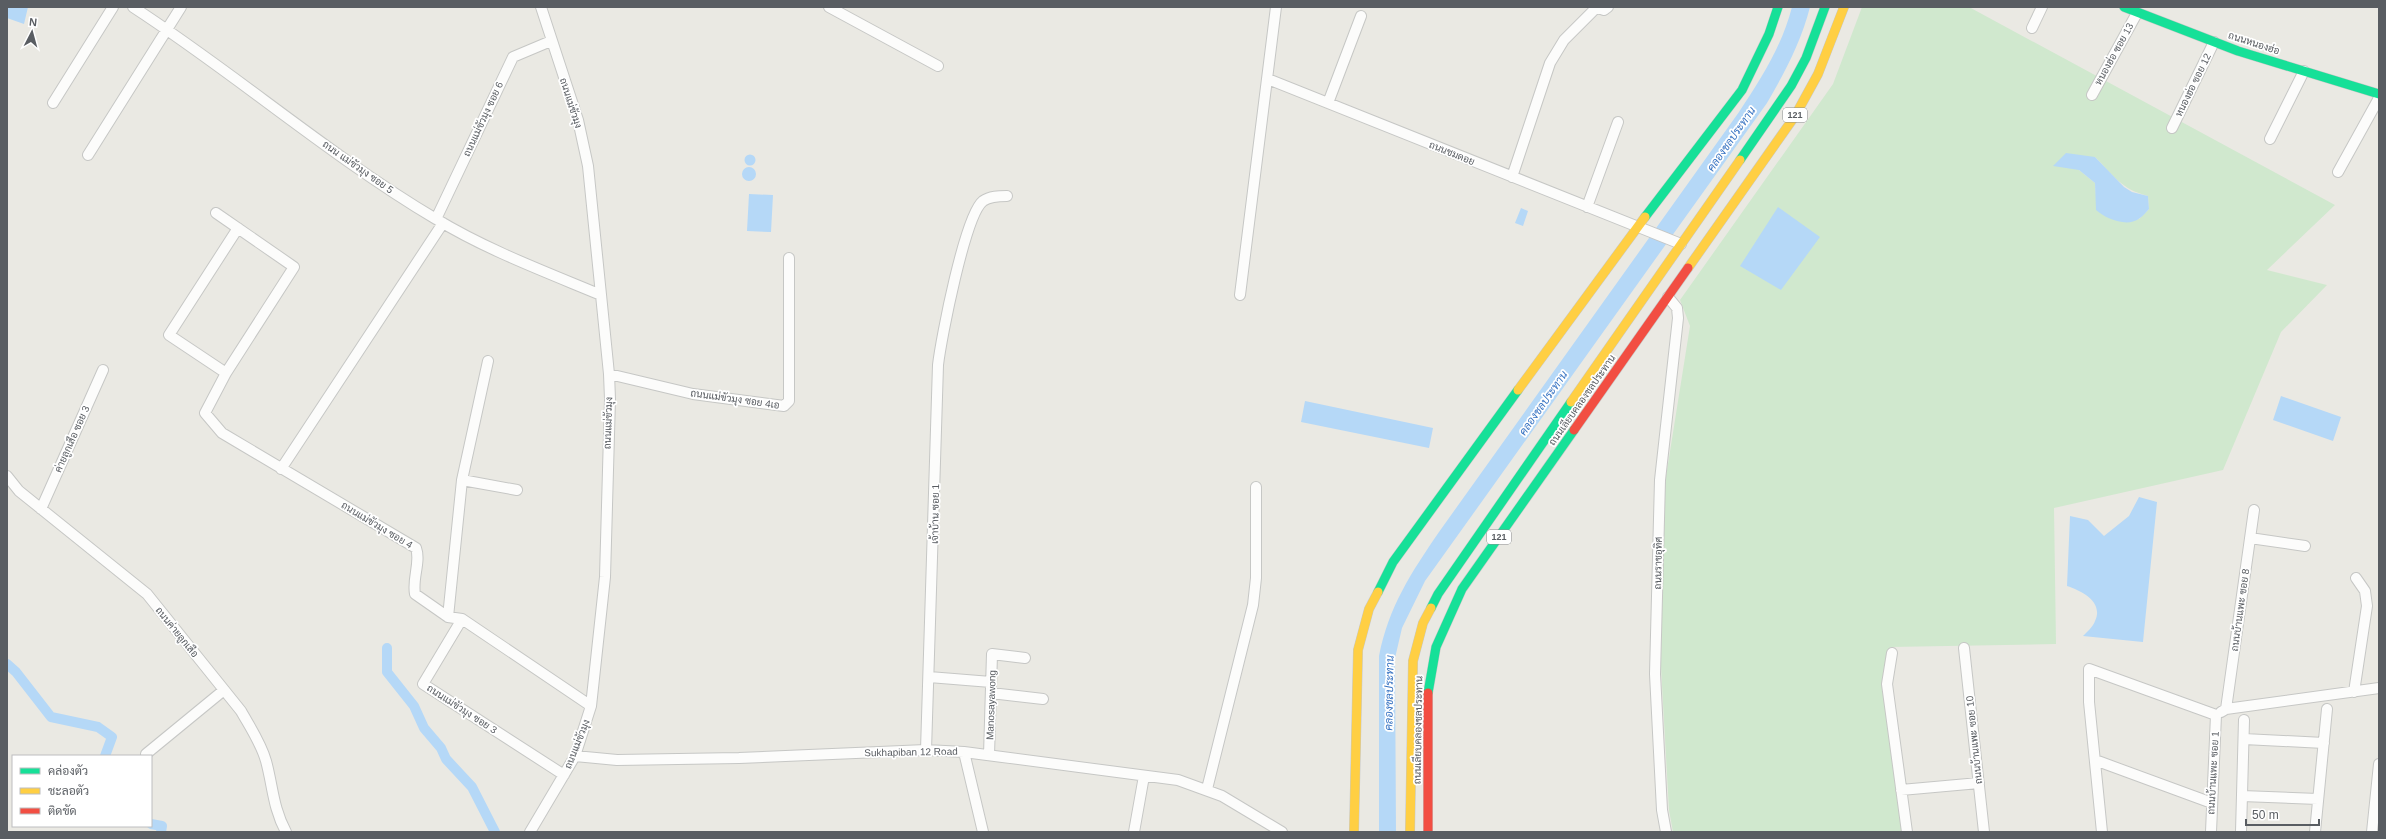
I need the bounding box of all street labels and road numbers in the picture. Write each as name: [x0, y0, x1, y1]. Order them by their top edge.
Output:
street label: หนองฮ่อ ซอย 13: [2092, 20, 2136, 87]
street label: ถนนหนองฮ่อ: [2227, 29, 2281, 56]
street label: หนองฮ่อ ซอย 12: [2172, 51, 2213, 118]
street label: ถนนแม่ขัวมุง: [556, 76, 585, 130]
street label: ถนนแม่ขัวมุง ซอย 6: [460, 79, 507, 159]
road number: 121: [1783, 108, 1807, 122]
street label: ถนน แม่ขัวมุง ซอย 5: [319, 138, 396, 197]
street label: ถนนชมดอย: [1428, 139, 1476, 167]
street label: ถนนเลียบคลองชลประทาน: [1546, 352, 1618, 447]
street label: ถนนแม่ขัวมุง ซอย 4เอ: [689, 386, 781, 413]
street label: ถนนแม่ขัวมุง: [601, 397, 616, 449]
street label: ค่ายลูกเสือ ซอย 3: [51, 403, 94, 475]
street label: เจ้าบ้าน ซอย 1: [928, 483, 941, 544]
street label: ถนนแม่ขัวมุง ซอย 4: [338, 499, 415, 553]
road number: 121: [1487, 530, 1511, 544]
street label: ถนนราชอุทิศ: [1652, 537, 1666, 590]
street label: ถนนบ้านแพะ ซอย 8: [2228, 567, 2251, 652]
street label: ถนนค่ายลูกเสือ: [152, 604, 201, 661]
street label: Manosayawong: [984, 670, 998, 740]
street label: ถนนเลียบคลองชลประทาน: [1411, 676, 1424, 784]
street label: ถนนแม่ขัวมุง ซอย 3: [424, 681, 500, 738]
street label: ถนนบ้านแพะ ซอย 10: [1963, 695, 1984, 785]
street label: ถนนแม่ขัวมุง: [561, 717, 594, 771]
street label: ถนนบ้านแพะ ซอย 1: [2204, 731, 2221, 815]
street label: Sukhapiban 12 Road: [864, 746, 958, 758]

